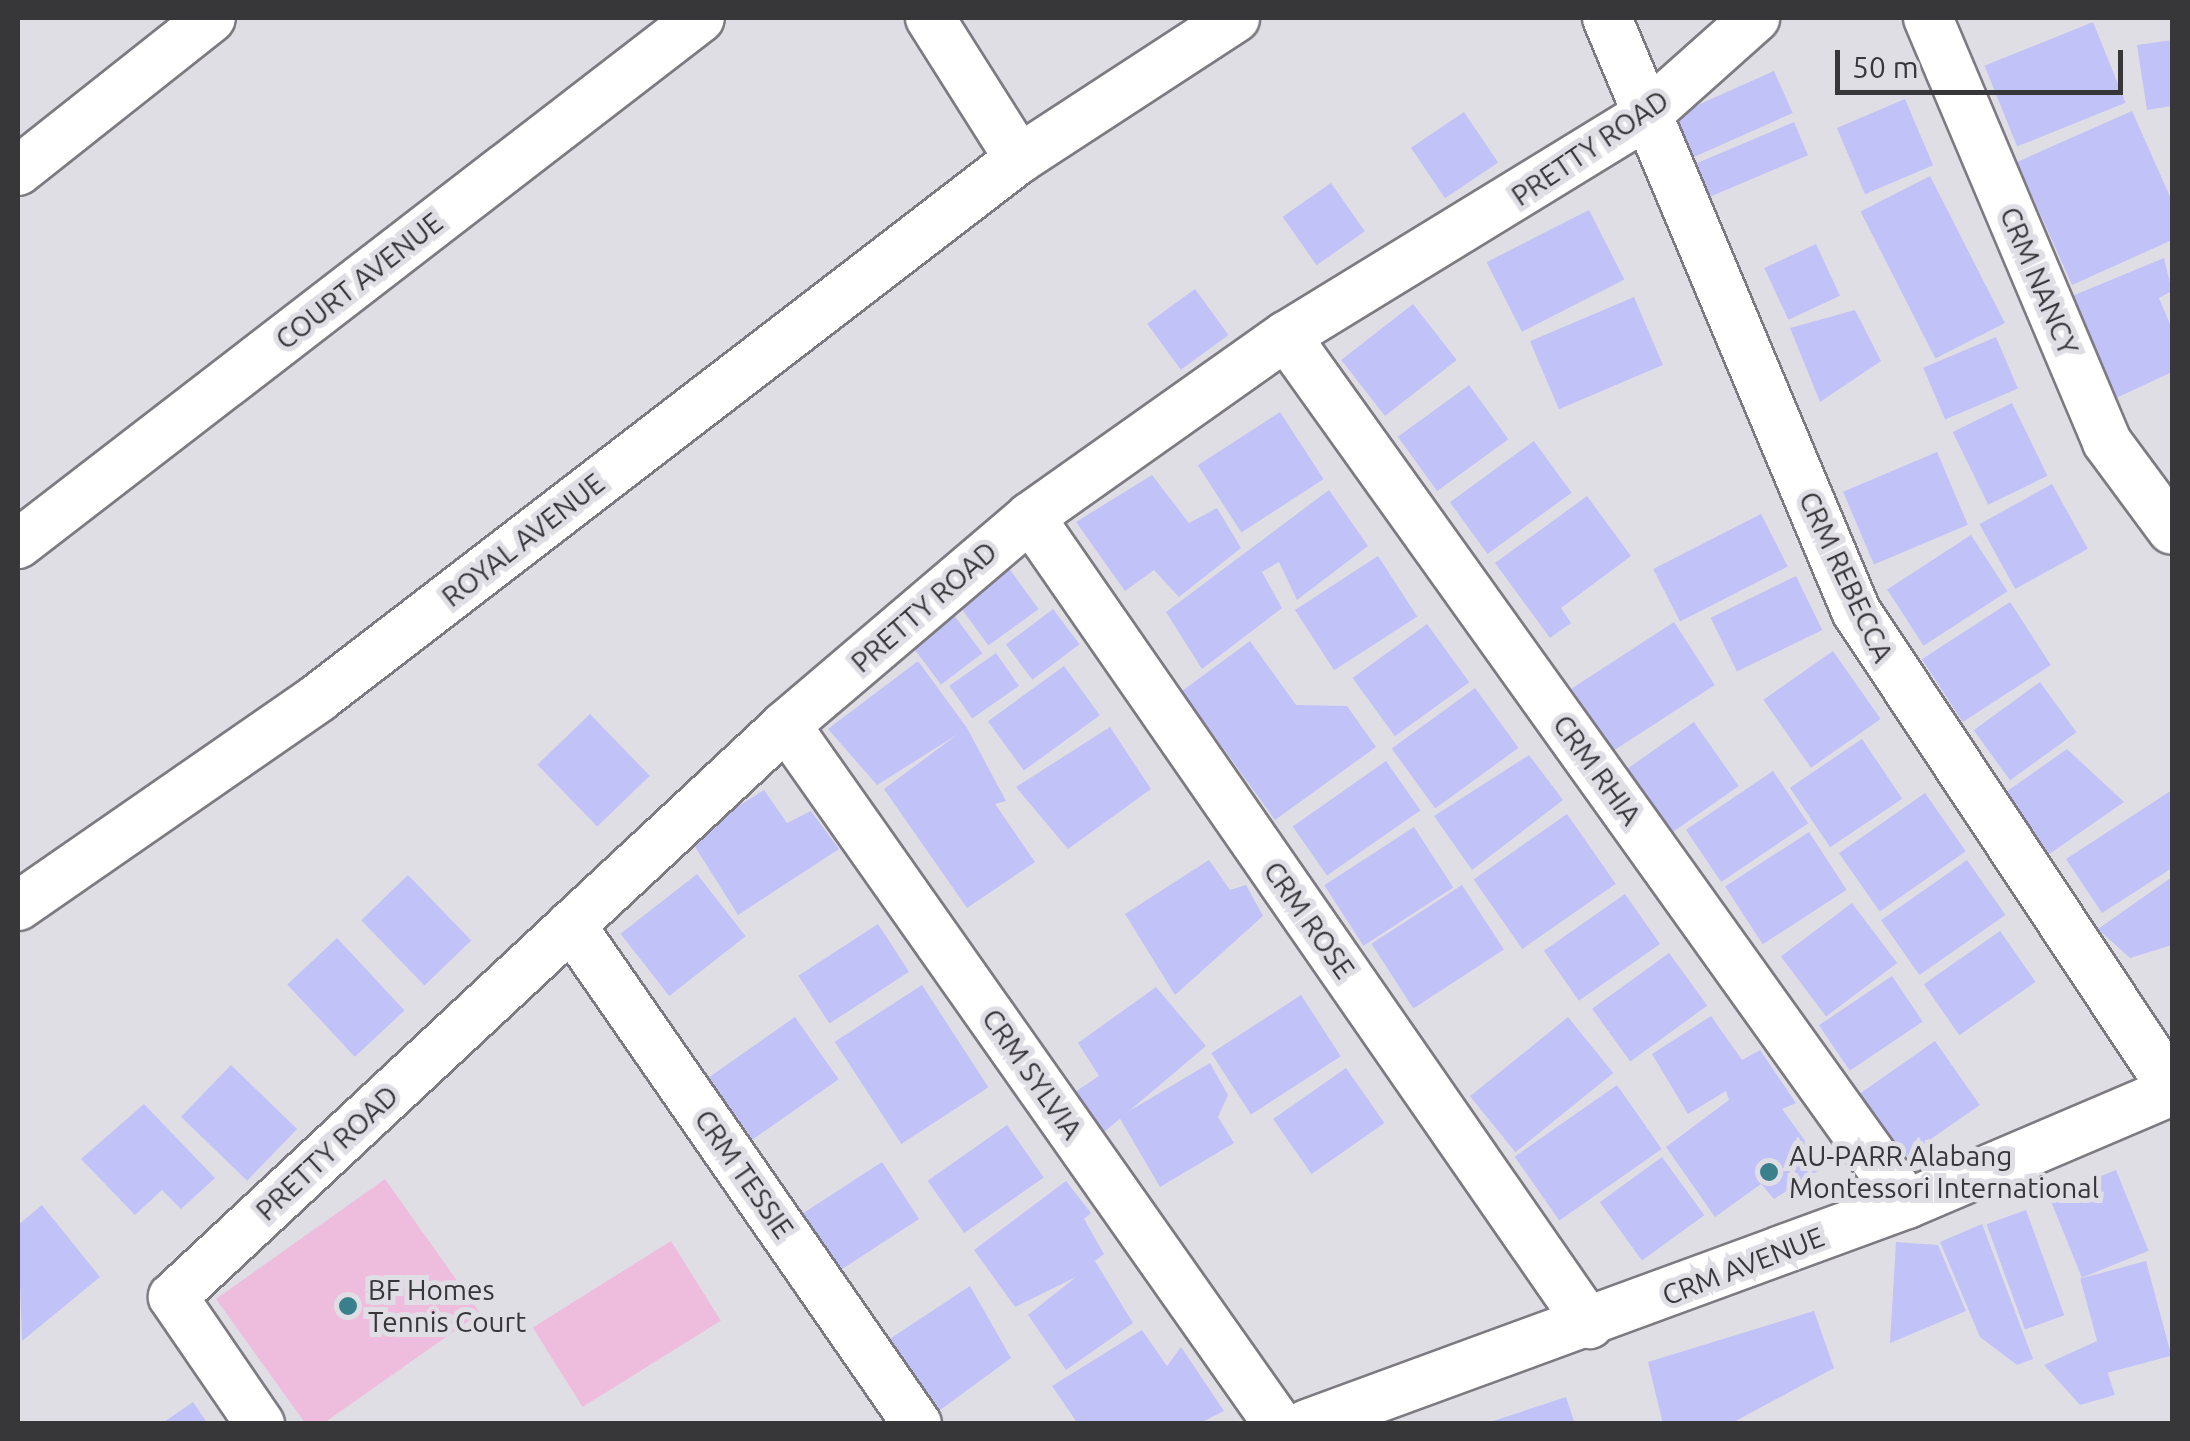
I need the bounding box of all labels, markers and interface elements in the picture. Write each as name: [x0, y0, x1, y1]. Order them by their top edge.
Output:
scale bar: [1840, 30, 2128, 92]
text: 50 m: [1852, 50, 1919, 84]
street label: PRETTY ROAD: [1505, 83, 1675, 213]
street label: CRM NANCY: [1993, 202, 2085, 360]
street label: COURT AVENUE: [269, 206, 449, 356]
street label: ROYAL AVENUE: [435, 466, 611, 614]
street label: CRM REBECCA: [1792, 486, 1900, 668]
street label: PRETTY ROAD: [844, 535, 1004, 679]
street label: CRM RHIA: [1546, 708, 1648, 832]
street label: CRM ROSE: [1257, 855, 1361, 985]
street label: CRM SYLVIA: [975, 1002, 1089, 1146]
street label: PRETTY ROAD: [249, 1079, 405, 1227]
street label: CRM TESSIE: [688, 1103, 800, 1245]
place label: AU-PARR Alabang Montessori International: [1789, 1139, 2099, 1205]
marker: AU-PARR Alabang Montessori International: [1758, 1161, 1780, 1183]
street label: CRM AVENUE: [1657, 1220, 1829, 1312]
place label: BF Homes Tennis Court: [368, 1273, 526, 1339]
marker: BF Homes Tennis Court: [337, 1295, 359, 1317]

